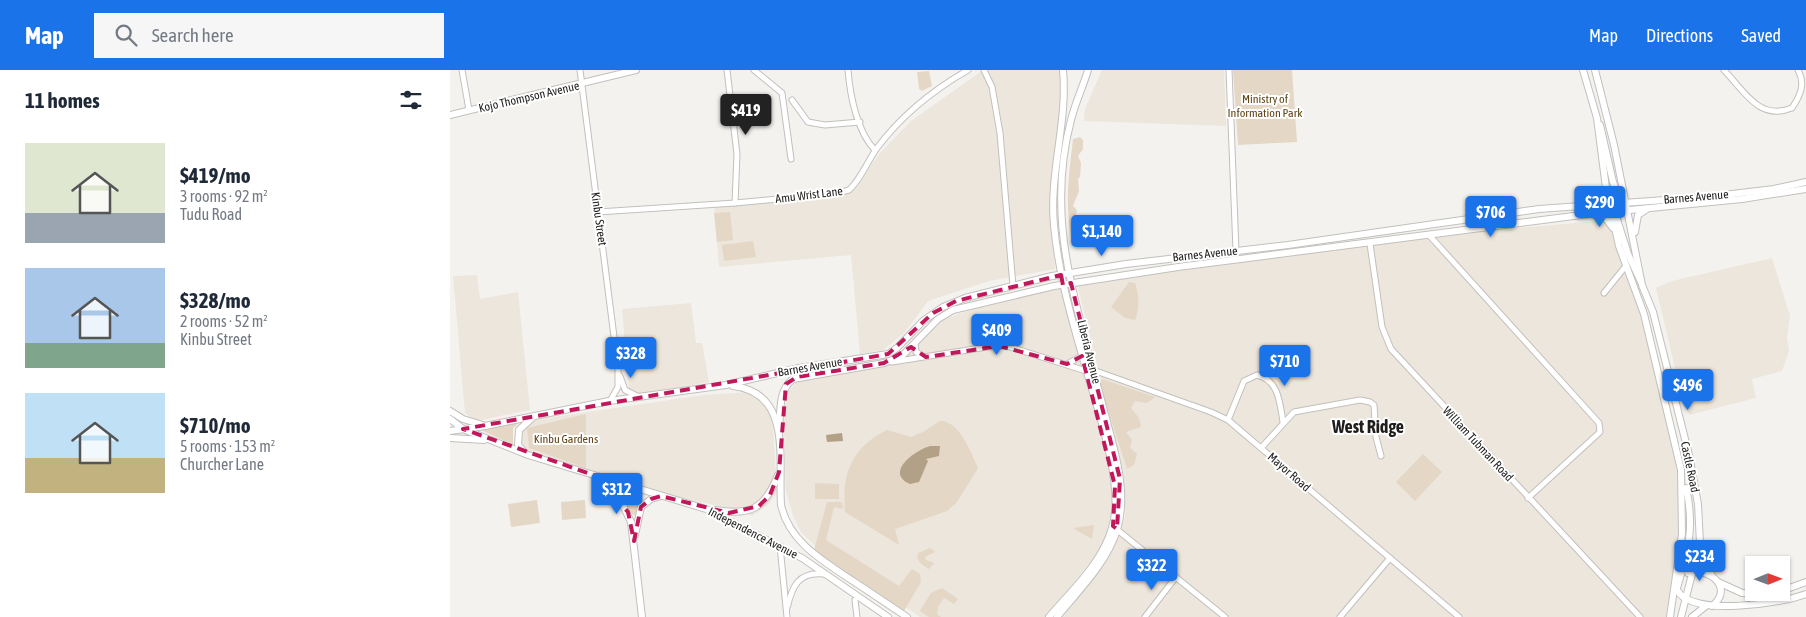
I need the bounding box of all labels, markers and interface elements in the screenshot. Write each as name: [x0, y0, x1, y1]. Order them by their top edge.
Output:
search box: [94, 13, 444, 58]
icon: search: [112, 21, 140, 49]
text: Map: [25, 22, 64, 49]
text: Search here: [152, 24, 234, 46]
text: Map: [1589, 25, 1618, 46]
text: Directions: [1646, 25, 1713, 46]
text: Saved: [1741, 25, 1781, 46]
street label: Kojo Thompson Avenue: [477, 79, 581, 115]
icon: filters: [397, 86, 425, 114]
text: 11 homes: [25, 88, 100, 112]
park label: Ministry of Information Park: [1228, 92, 1303, 120]
pin: $419: [716, 93, 776, 136]
text: $419: [731, 101, 761, 119]
icon: home: [65, 163, 125, 223]
text: $419/mo: [180, 163, 251, 187]
street label: Amu Wrist Lane: [775, 184, 843, 206]
pin: $290: [1570, 186, 1630, 228]
text: 3 rooms · 92 m²: [180, 187, 268, 205]
street label: Barnes Avenue: [1663, 187, 1729, 207]
street label: Kinbu Street: [588, 191, 610, 247]
text: $290: [1585, 193, 1615, 211]
pin: $706: [1461, 196, 1521, 238]
text: $706: [1476, 203, 1506, 221]
text: Tudu Road: [180, 205, 242, 223]
pin: $1,140: [1061, 214, 1143, 257]
text: $1,140: [1082, 222, 1122, 240]
street label: Barnes Avenue: [1172, 244, 1238, 264]
icon: home: [65, 288, 125, 348]
text: $328/mo: [180, 288, 251, 312]
text: 2 rooms · 52 m²: [180, 312, 268, 330]
pin: $409: [967, 314, 1027, 356]
street label: Liberia Avenue: [1074, 319, 1104, 385]
text: $409: [982, 321, 1012, 339]
text: Kinbu Street: [180, 330, 252, 348]
pin: $328: [601, 336, 661, 379]
text: $328: [616, 344, 646, 362]
pin: $710: [1255, 344, 1315, 387]
text: $710: [1270, 352, 1300, 370]
street label: Barnes Avenue: [777, 354, 843, 380]
pin: $496: [1658, 368, 1718, 411]
text: $496: [1673, 376, 1703, 394]
street label: William Tubman Road: [1440, 404, 1516, 484]
icon: home: [65, 413, 125, 473]
text: $710/mo: [180, 413, 251, 437]
district label: West Ridge: [1331, 416, 1404, 437]
park label: Kinbu Gardens: [534, 432, 598, 446]
text: 5 rooms · 153 m²: [180, 437, 275, 455]
street label: Castle Road: [1678, 440, 1702, 494]
street label: Mayor Road: [1265, 450, 1313, 494]
text: Churcher Lane: [180, 455, 264, 473]
pin: $312: [587, 472, 647, 515]
text: $312: [602, 480, 632, 498]
street label: Independence Avenue: [706, 504, 800, 562]
pin: $234: [1670, 540, 1730, 582]
text: $234: [1685, 547, 1715, 565]
pin: $322: [1122, 548, 1182, 591]
text: $322: [1137, 556, 1167, 574]
north arrow: [1745, 556, 1790, 601]
map controls: [1745, 556, 1790, 601]

